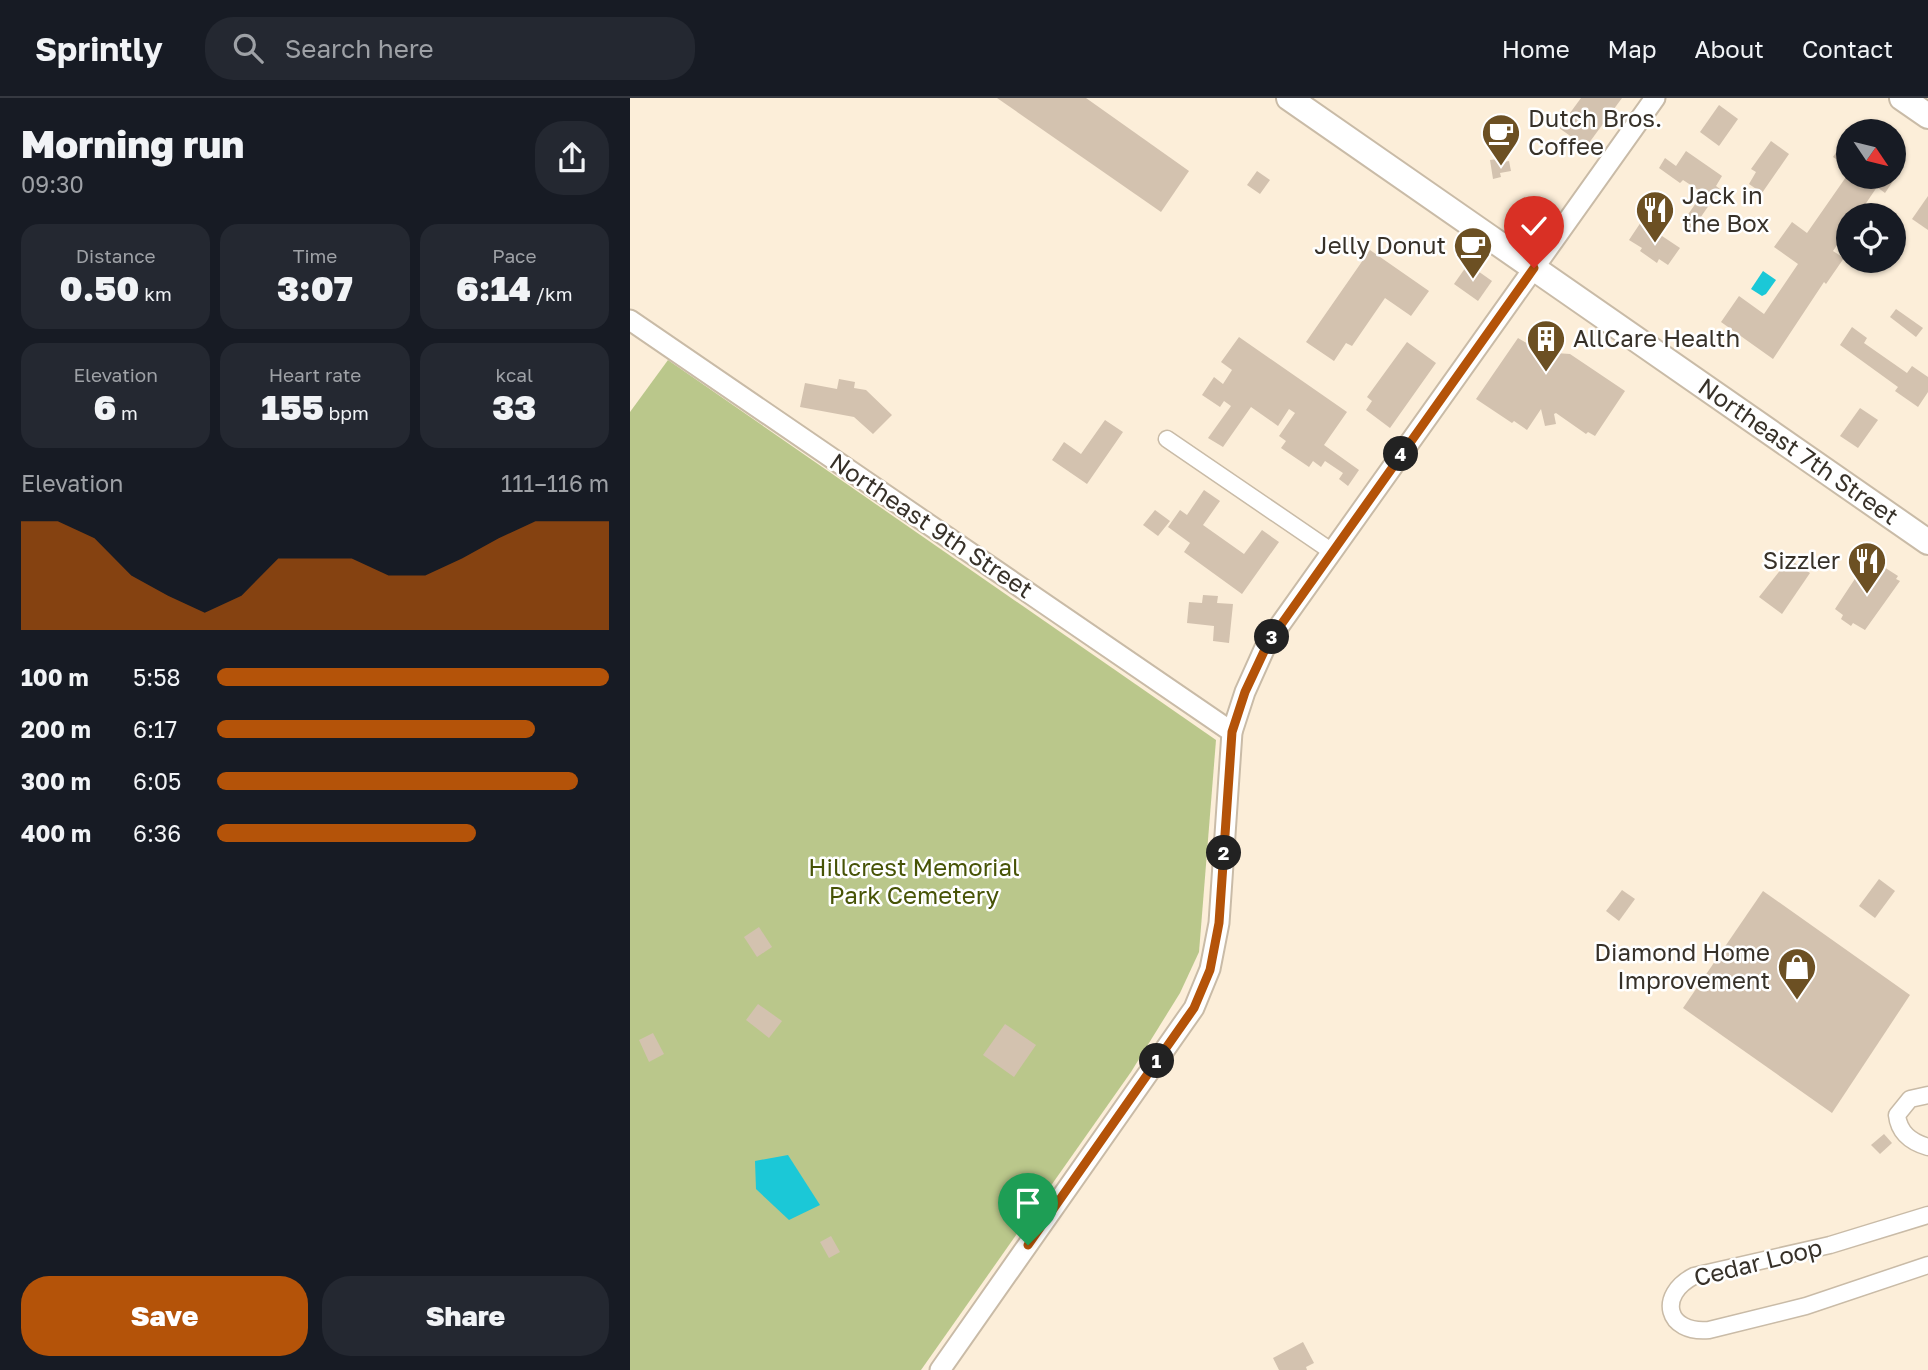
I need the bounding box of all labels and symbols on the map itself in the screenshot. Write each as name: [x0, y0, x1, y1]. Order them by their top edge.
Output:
place label: Dutch Bros. Coffee: [1528, 103, 1662, 160]
cafe icon: Dutch Bros. Coffee: [1480, 112, 1522, 167]
north arrow: [1836, 119, 1906, 189]
place label: Jack in the Box: [1682, 180, 1769, 237]
restaurant icon: Jack in the Box: [1634, 189, 1676, 244]
pin: [1504, 196, 1564, 268]
cafe icon: Jelly Donut: [1452, 225, 1494, 280]
place label: Jelly Donut: [1314, 230, 1446, 259]
building icon: AllCare Health: [1525, 318, 1567, 373]
place label: AllCare Health: [1573, 323, 1740, 352]
street label: Northeast 7th Street: [1693, 371, 1905, 530]
pin: 4: [1384, 436, 1418, 472]
street label: Northeast 9th Street: [825, 446, 1039, 603]
restaurant icon: Sizzler: [1846, 540, 1888, 595]
place label: Sizzler: [1763, 545, 1840, 574]
pin: 3: [1254, 620, 1290, 654]
pin: 2: [1206, 836, 1242, 870]
park label: Hillcrest Memorial Park Cemetery: [808, 852, 1020, 909]
place label: Diamond Home Improvement: [1594, 937, 1770, 994]
shop icon: Diamond Home Improvement: [1776, 946, 1818, 1001]
pin: 1: [1140, 1044, 1174, 1079]
pin: [998, 1173, 1058, 1245]
street label: Cedar Loop: [1691, 1232, 1825, 1291]

